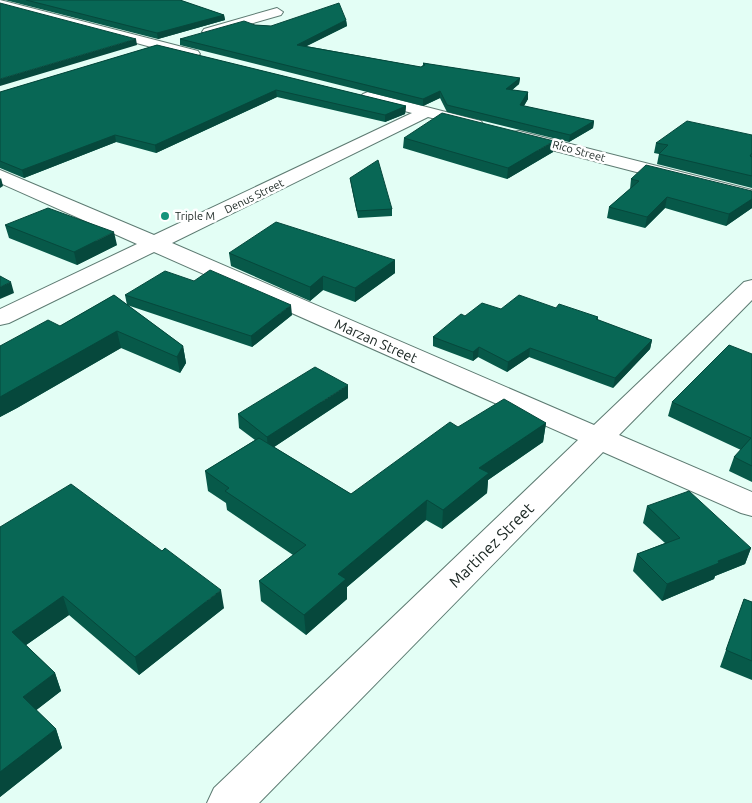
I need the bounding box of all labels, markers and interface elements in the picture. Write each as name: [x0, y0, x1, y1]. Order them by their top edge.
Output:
street label: Rico Street: [551, 138, 607, 164]
street label: Denus Street: [222, 176, 286, 216]
marker: Triple M: [159, 210, 171, 222]
place label: Triple M: [175, 210, 215, 222]
street label: Marzan Street: [332, 316, 420, 367]
street label: Martinez Street: [445, 499, 537, 591]

